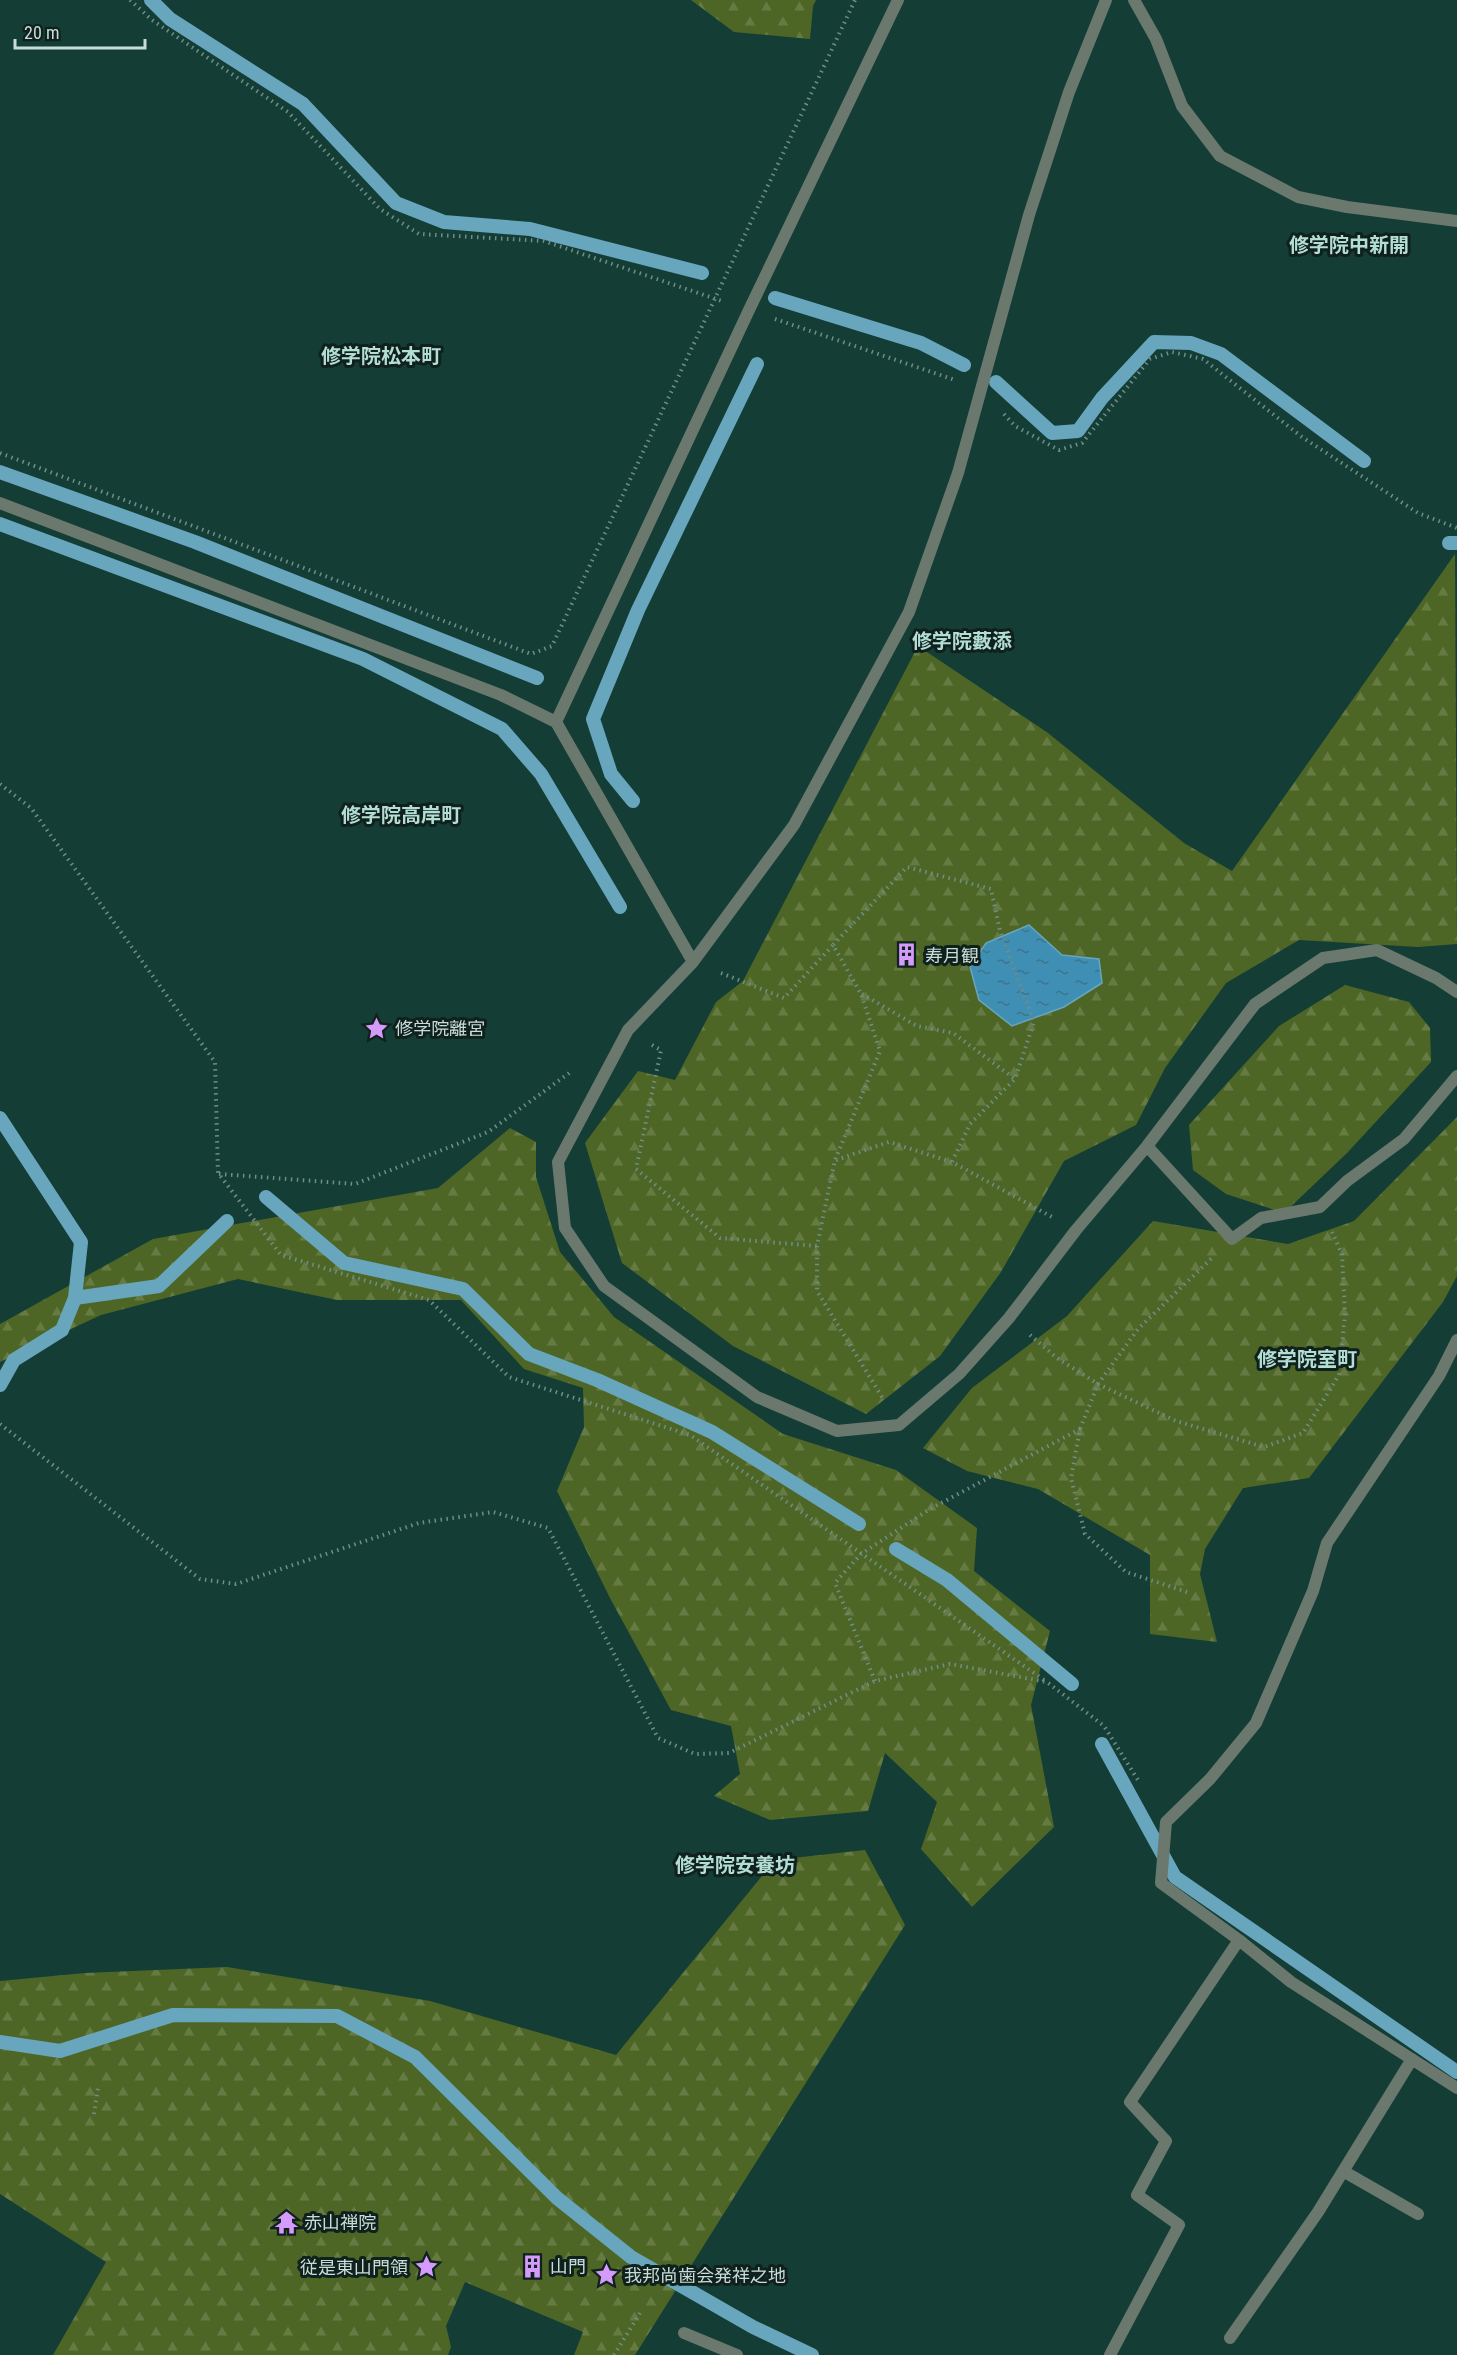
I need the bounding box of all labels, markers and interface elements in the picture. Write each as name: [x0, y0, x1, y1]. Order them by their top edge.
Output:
scale bar: [15, 12, 146, 50]
text: 20 m: [24, 22, 59, 43]
district label: 修学院中新開: [1289, 233, 1409, 257]
district label: 修学院松本町: [321, 344, 441, 368]
district label: 修学院藪添: [912, 629, 1012, 653]
district label: 修学院高岸町: [341, 803, 461, 827]
building icon: 寿月観: [894, 942, 920, 968]
place label: 寿月観: [925, 945, 979, 966]
place icon: 修学院離宮: [364, 1015, 390, 1041]
place label: 修学院離宮: [395, 1018, 485, 1039]
district label: 修学院室町: [1257, 1347, 1357, 1371]
district label: 修学院安養坊: [675, 1853, 795, 1877]
temple icon: 赤山禅院: [273, 2209, 299, 2235]
place label: 赤山禅院: [304, 2212, 376, 2233]
building icon: 山門: [519, 2253, 545, 2279]
place icon: 従是東山門領: [413, 2254, 439, 2280]
place label: 山門: [550, 2256, 586, 2277]
place label: 従是東山門領: [300, 2257, 408, 2278]
place icon: 我邦尚歯会発祥之地: [593, 2262, 619, 2288]
place label: 我邦尚歯会発祥之地: [624, 2265, 786, 2286]

